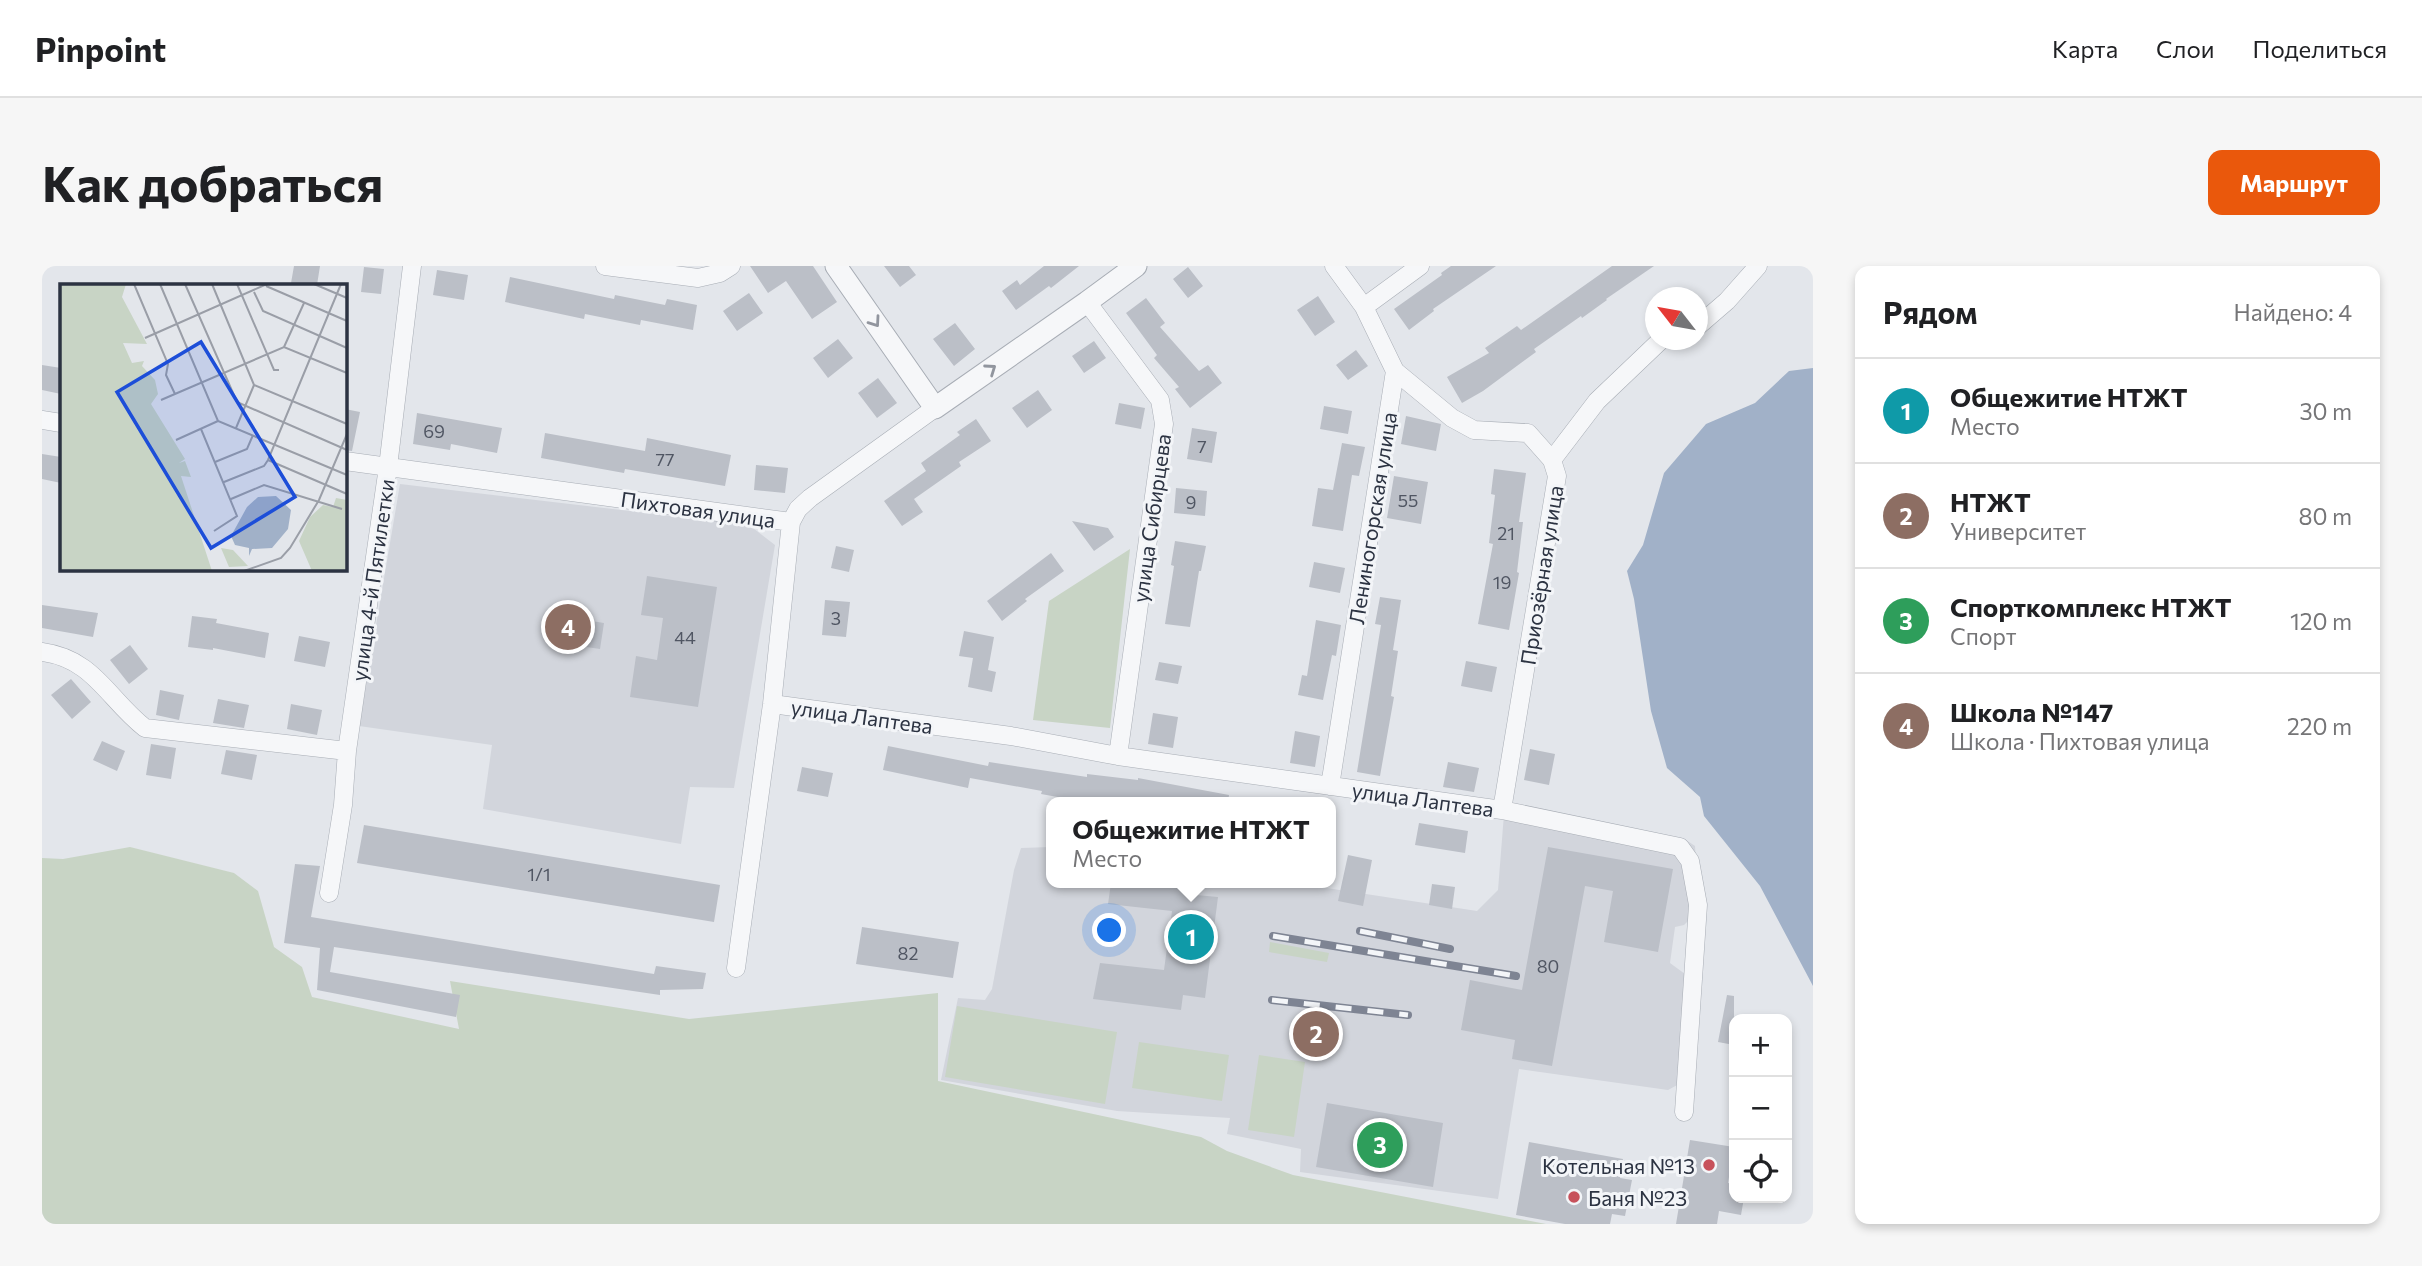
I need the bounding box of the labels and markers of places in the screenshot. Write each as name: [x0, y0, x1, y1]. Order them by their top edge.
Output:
pin: 4: [545, 601, 591, 653]
pin: 1: [1168, 911, 1214, 963]
pin: 2: [1293, 1008, 1339, 1060]
pin: 3: [1357, 1119, 1403, 1171]
place label: Котельная №13: [1542, 1153, 1695, 1178]
marker: Котельная №13: [1701, 1157, 1717, 1173]
place label: Баня №23: [1588, 1185, 1687, 1210]
marker: Баня №23: [1566, 1189, 1582, 1205]

